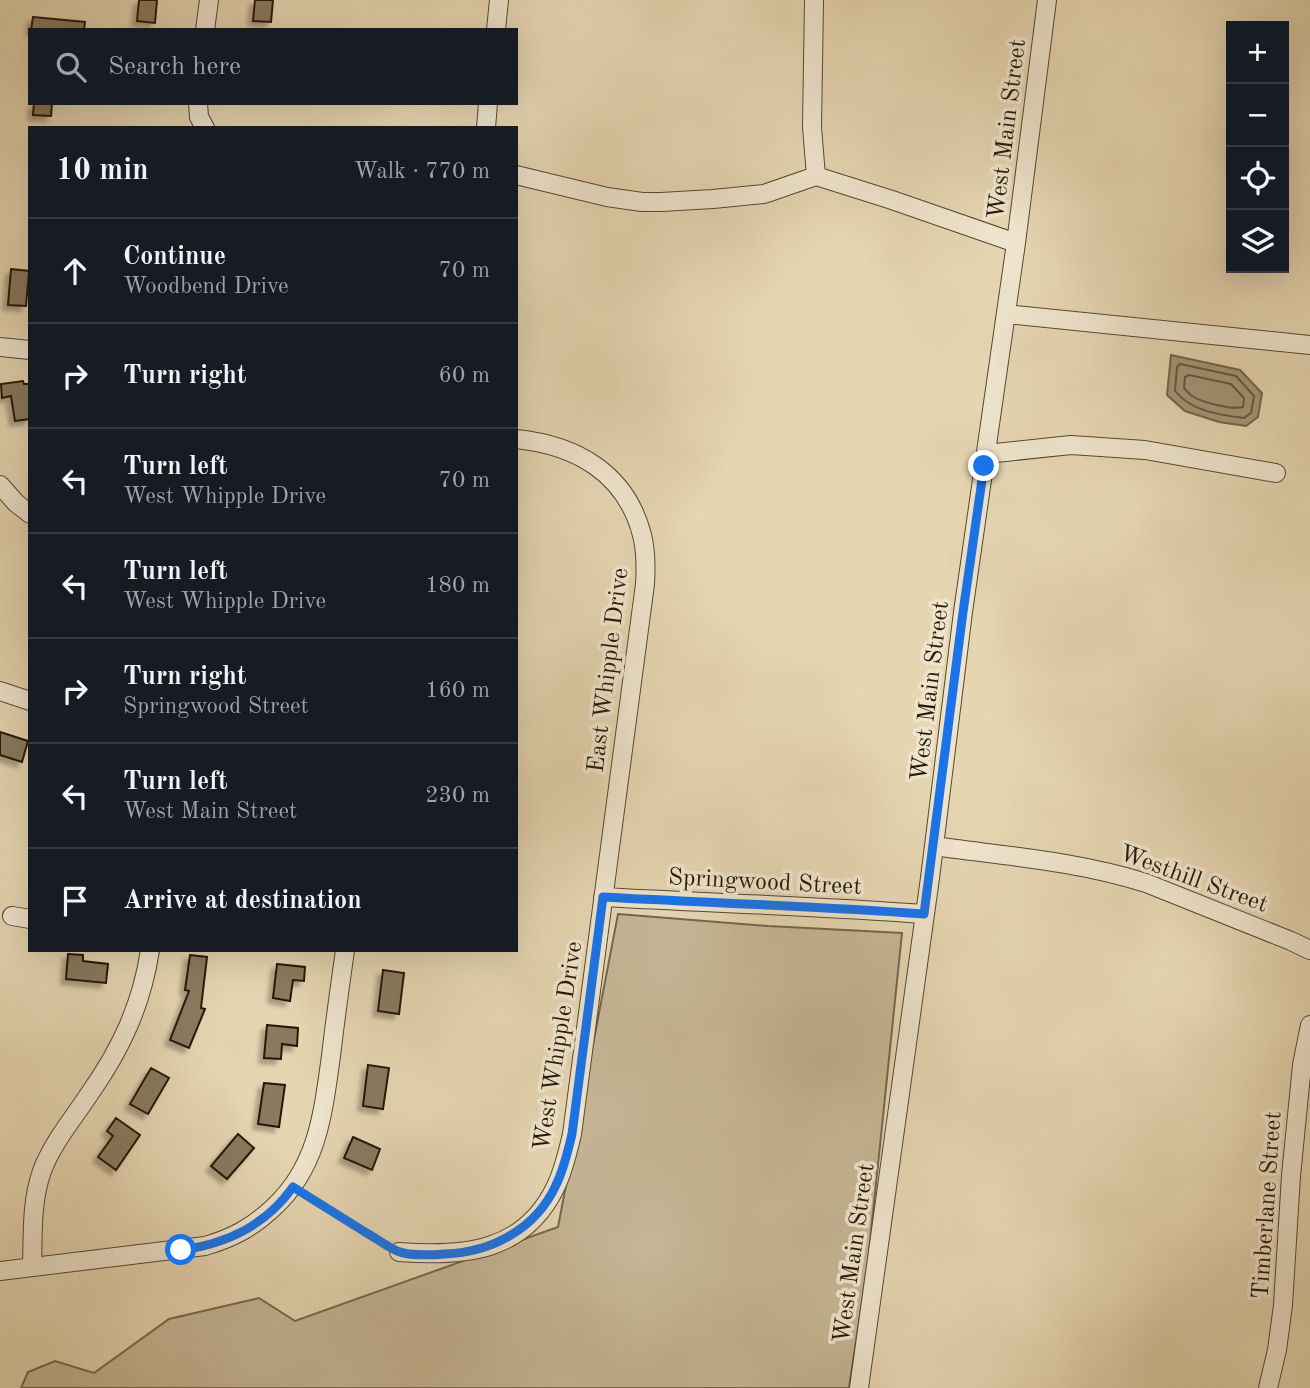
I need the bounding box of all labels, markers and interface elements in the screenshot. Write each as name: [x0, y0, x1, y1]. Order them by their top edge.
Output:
map controls: [1226, 21, 1289, 273]
button: +: [1226, 21, 1289, 84]
search box: [28, 28, 518, 105]
street label: West Main Street: [985, 38, 1031, 221]
icon: search: [52, 48, 90, 86]
text: Search here: [108, 54, 241, 80]
button: −: [1226, 84, 1289, 147]
button: locate: [1226, 147, 1289, 210]
text: 10 min: [56, 156, 149, 186]
text: Walk · 770 m: [354, 160, 490, 183]
button: layers: [1226, 210, 1289, 273]
text: Continue: [123, 244, 226, 270]
icon: ahead: [56, 252, 94, 290]
text: 70 m: [439, 259, 490, 282]
text: Woodbend Drive: [123, 275, 289, 298]
icon: right: [56, 357, 94, 395]
text: Turn right: [123, 363, 246, 389]
text: 60 m: [439, 364, 490, 387]
route end: [968, 450, 999, 481]
text: Turn left: [123, 454, 228, 480]
icon: left: [56, 462, 94, 500]
text: 70 m: [439, 469, 490, 492]
text: West Whipple Drive: [123, 485, 326, 508]
text: Turn left: [123, 559, 228, 585]
icon: left: [56, 567, 94, 605]
street label: East Whipple Drive: [585, 567, 633, 774]
text: 180 m: [425, 574, 490, 597]
text: West Whipple Drive: [123, 590, 326, 613]
street label: West Main Street: [908, 600, 954, 783]
text: Turn right: [123, 664, 246, 690]
icon: right: [56, 672, 94, 710]
text: 160 m: [425, 679, 490, 702]
text: Springwood Street: [123, 695, 309, 718]
text: Turn left: [123, 769, 228, 795]
icon: left: [56, 777, 94, 815]
text: 230 m: [425, 784, 490, 807]
text: West Main Street: [123, 800, 297, 823]
street label: Westhill Street: [1116, 842, 1271, 918]
street label: Springwood Street: [668, 866, 862, 900]
icon: arrive: [56, 882, 94, 920]
text: Arrive at destination: [123, 888, 362, 914]
street label: West Whipple Drive: [531, 940, 587, 1153]
street label: Timberlane Street: [1249, 1110, 1287, 1300]
street label: West Main Street: [830, 1162, 880, 1345]
route start: [165, 1234, 196, 1265]

